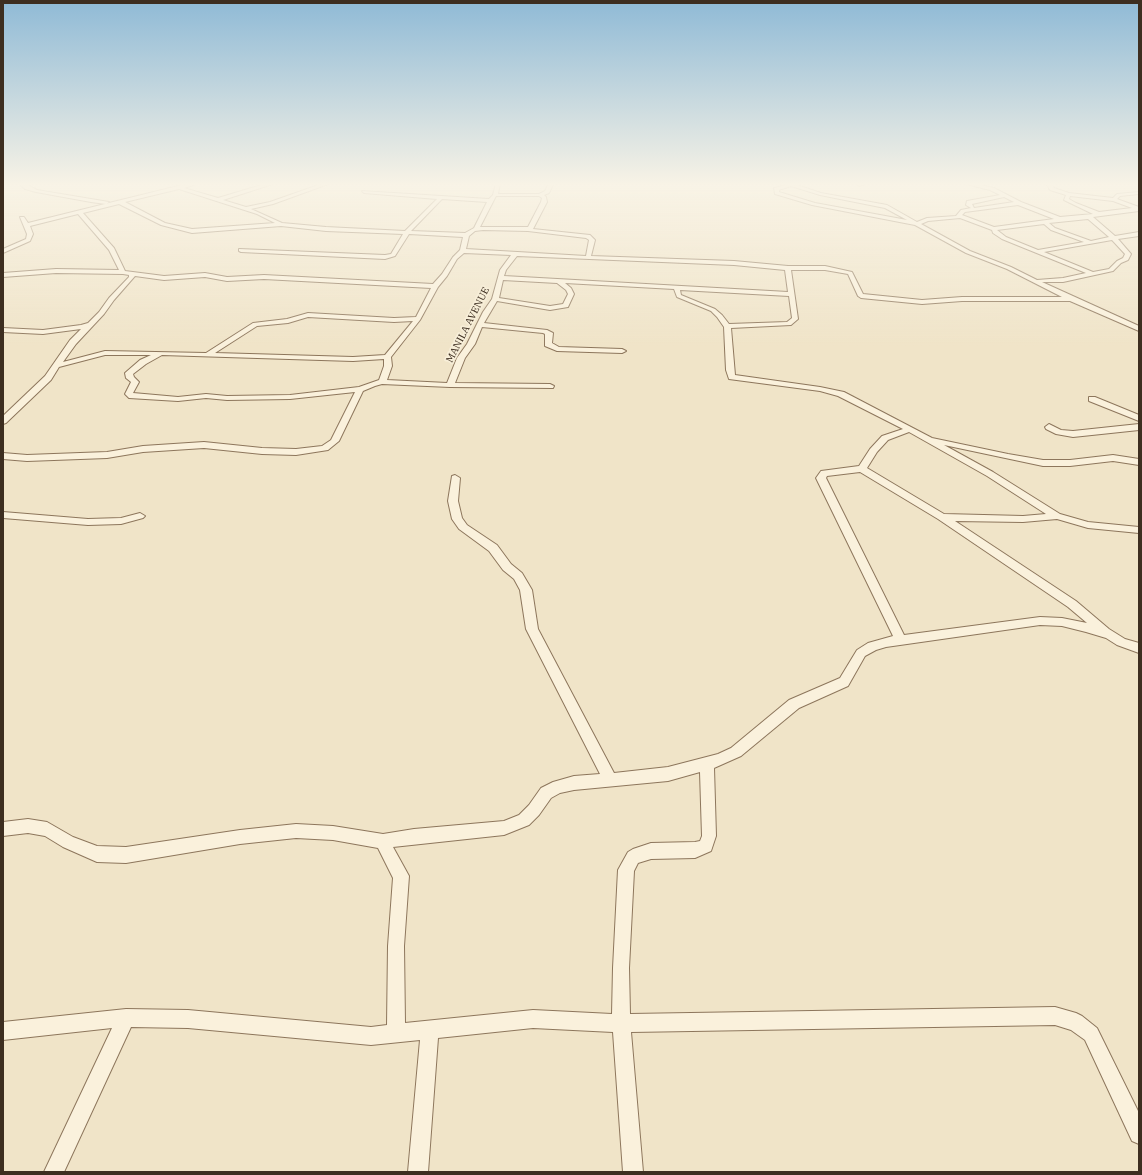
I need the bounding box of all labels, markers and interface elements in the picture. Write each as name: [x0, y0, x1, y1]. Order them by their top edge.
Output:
street label: MANILA AVENUE: [444, 285, 492, 365]

